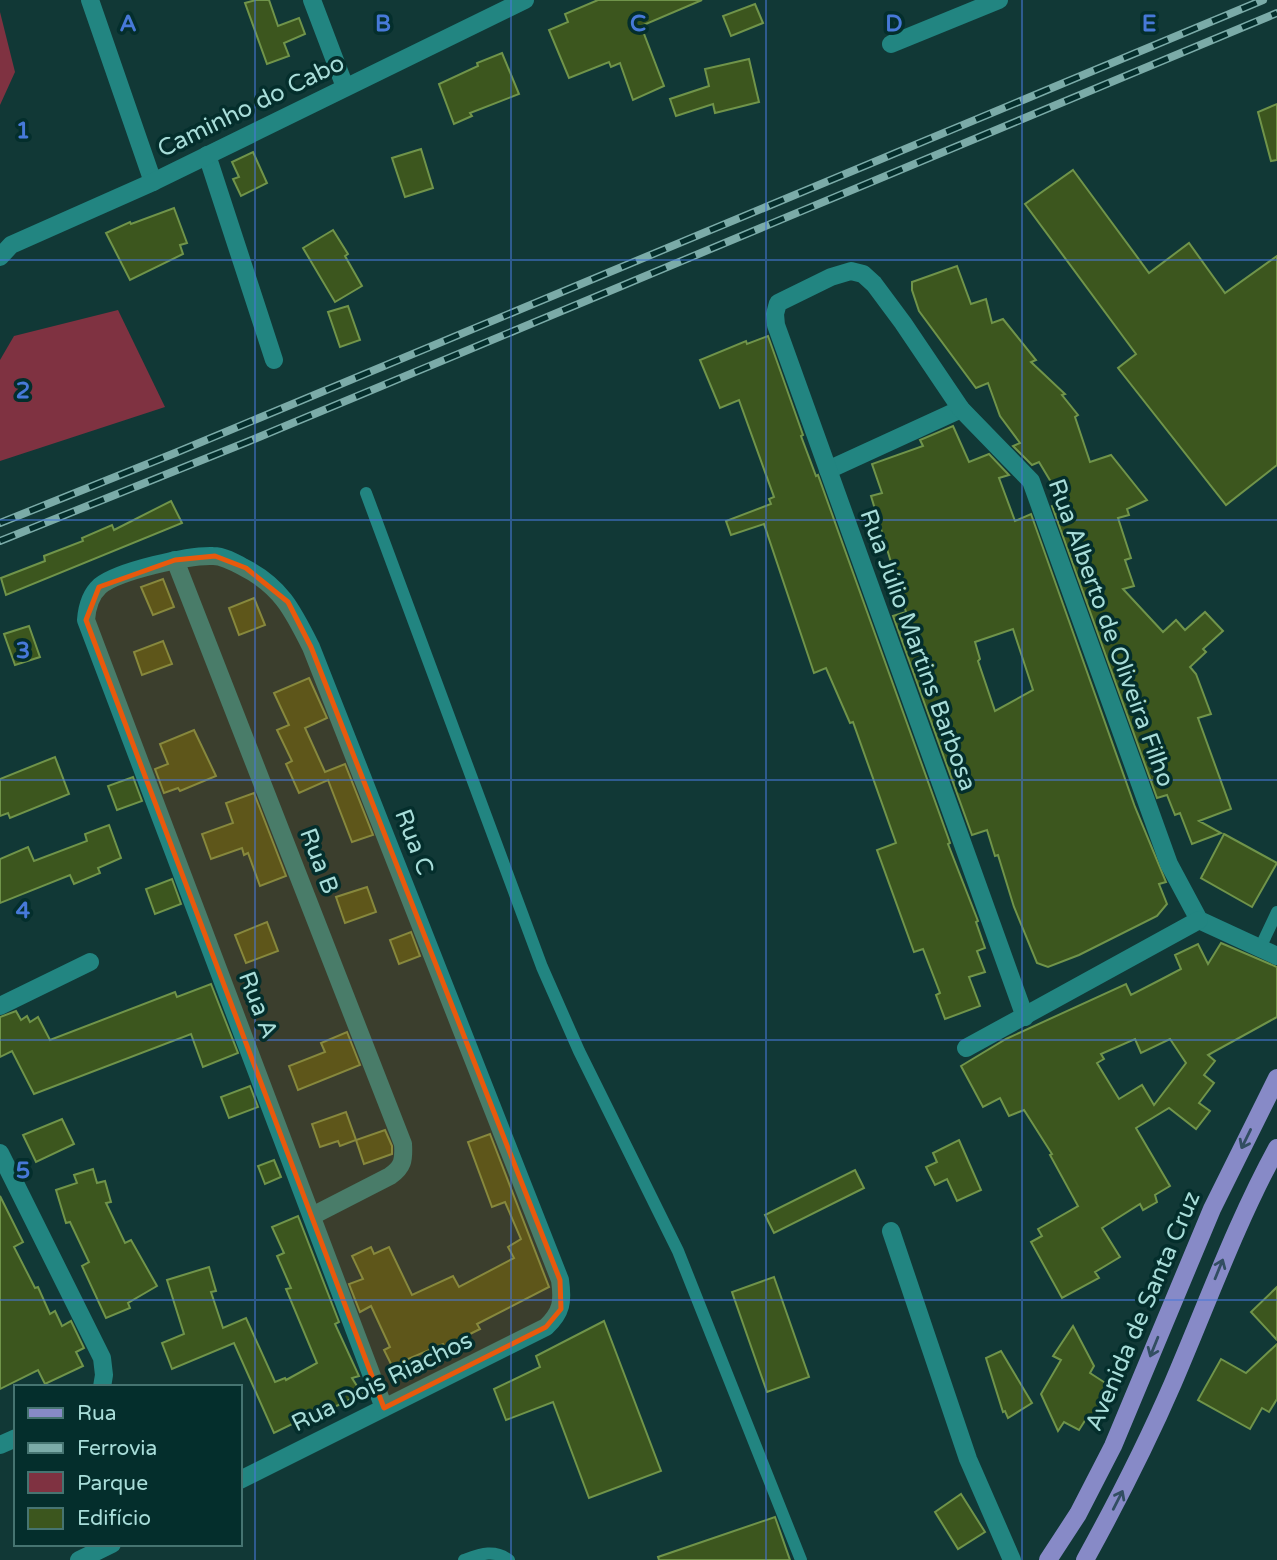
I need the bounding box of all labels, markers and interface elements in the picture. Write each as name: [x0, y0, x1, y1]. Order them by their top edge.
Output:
text: A: [119, 10, 137, 38]
text: B: [375, 10, 391, 38]
text: C: [630, 10, 646, 38]
text: D: [885, 10, 903, 38]
text: E: [1142, 10, 1156, 38]
street label: Caminho do Cabo: [153, 48, 349, 164]
text: 1: [16, 117, 30, 145]
text: 2: [16, 377, 30, 405]
street label: Rua Alberto de Oliveira Filho: [1042, 475, 1180, 791]
street label: Rua Júlio Martins Barbosa: [854, 505, 982, 795]
text: 3: [16, 637, 30, 665]
street label: Rua C: [388, 805, 440, 879]
street label: Rua B: [293, 824, 345, 898]
text: 4: [16, 897, 31, 925]
street label: Rua A: [232, 967, 284, 1043]
one-way arrow: [1239, 1128, 1252, 1149]
text: 5: [16, 1157, 30, 1185]
street label: Avenida de Santa Cruz: [1079, 1187, 1207, 1435]
one-way arrow: [1213, 1259, 1226, 1280]
street label: Rua Dois Riachos: [287, 1326, 477, 1438]
one-way arrow: [1147, 1336, 1160, 1357]
legend: [14, 1385, 242, 1546]
text: Rua: [77, 1401, 117, 1426]
text: Ferrovia: [77, 1436, 157, 1461]
text: Parque: [77, 1471, 148, 1496]
one-way arrow: [1111, 1490, 1125, 1511]
text: Edifício: [77, 1506, 151, 1531]

